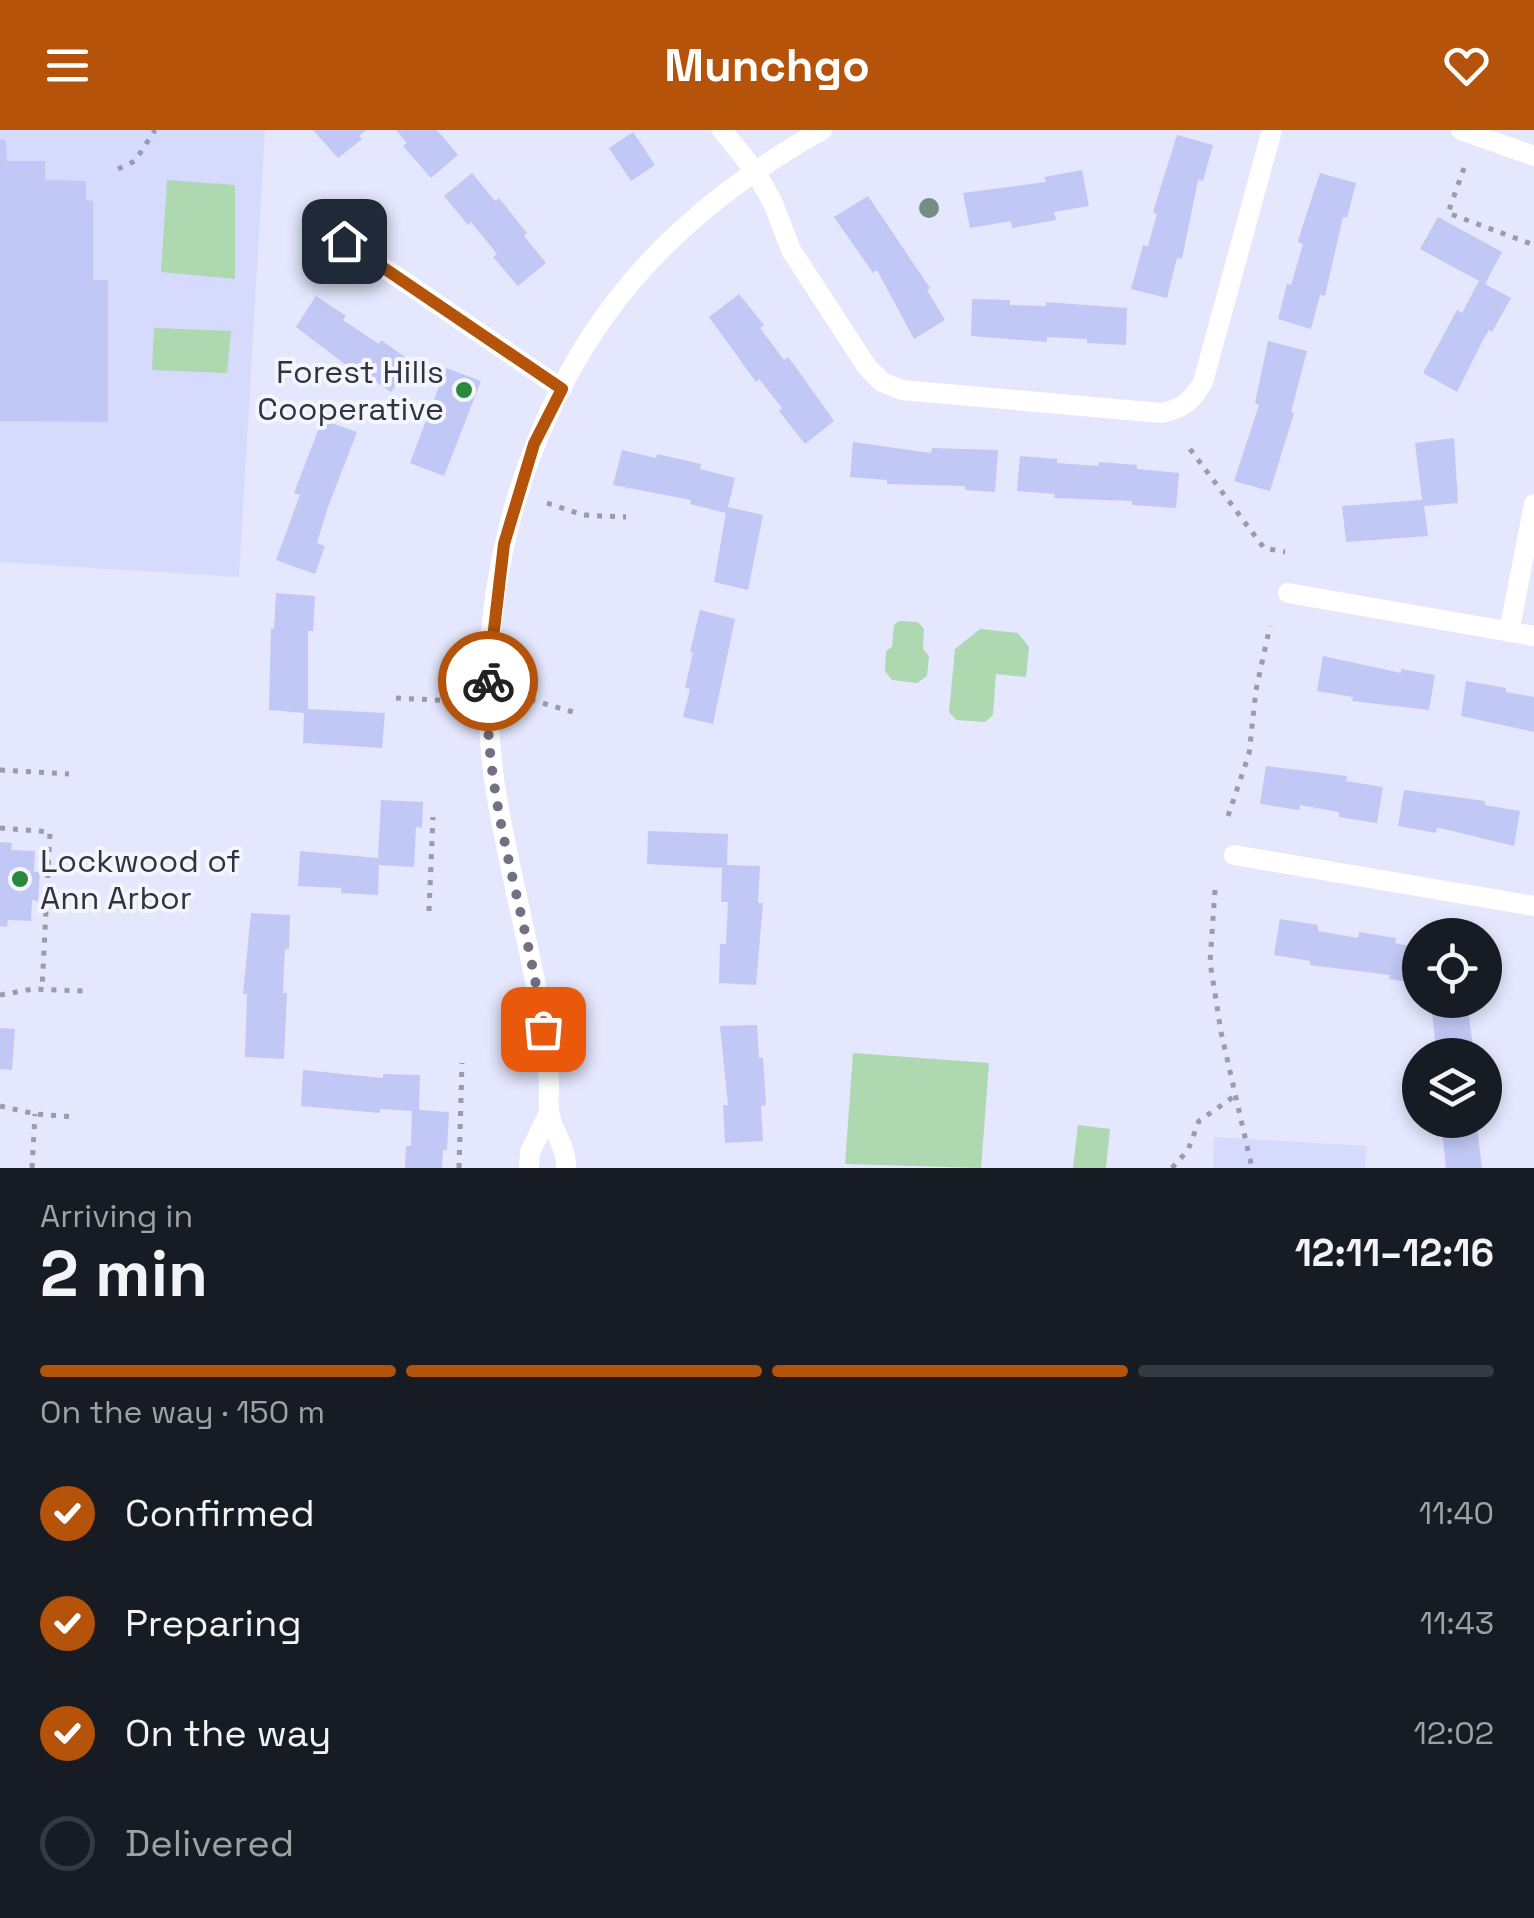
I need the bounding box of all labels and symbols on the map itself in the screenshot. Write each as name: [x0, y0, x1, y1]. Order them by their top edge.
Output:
pin: [302, 199, 387, 284]
place label: Forest Hills Cooperative: [257, 352, 444, 429]
marker: Forest Hills Cooperative: [453, 379, 475, 401]
courier: [438, 631, 538, 731]
place label: Lockwood of Ann Arbor: [40, 841, 240, 918]
marker: Lockwood of Ann Arbor: [9, 868, 31, 890]
pin: [501, 987, 586, 1072]

